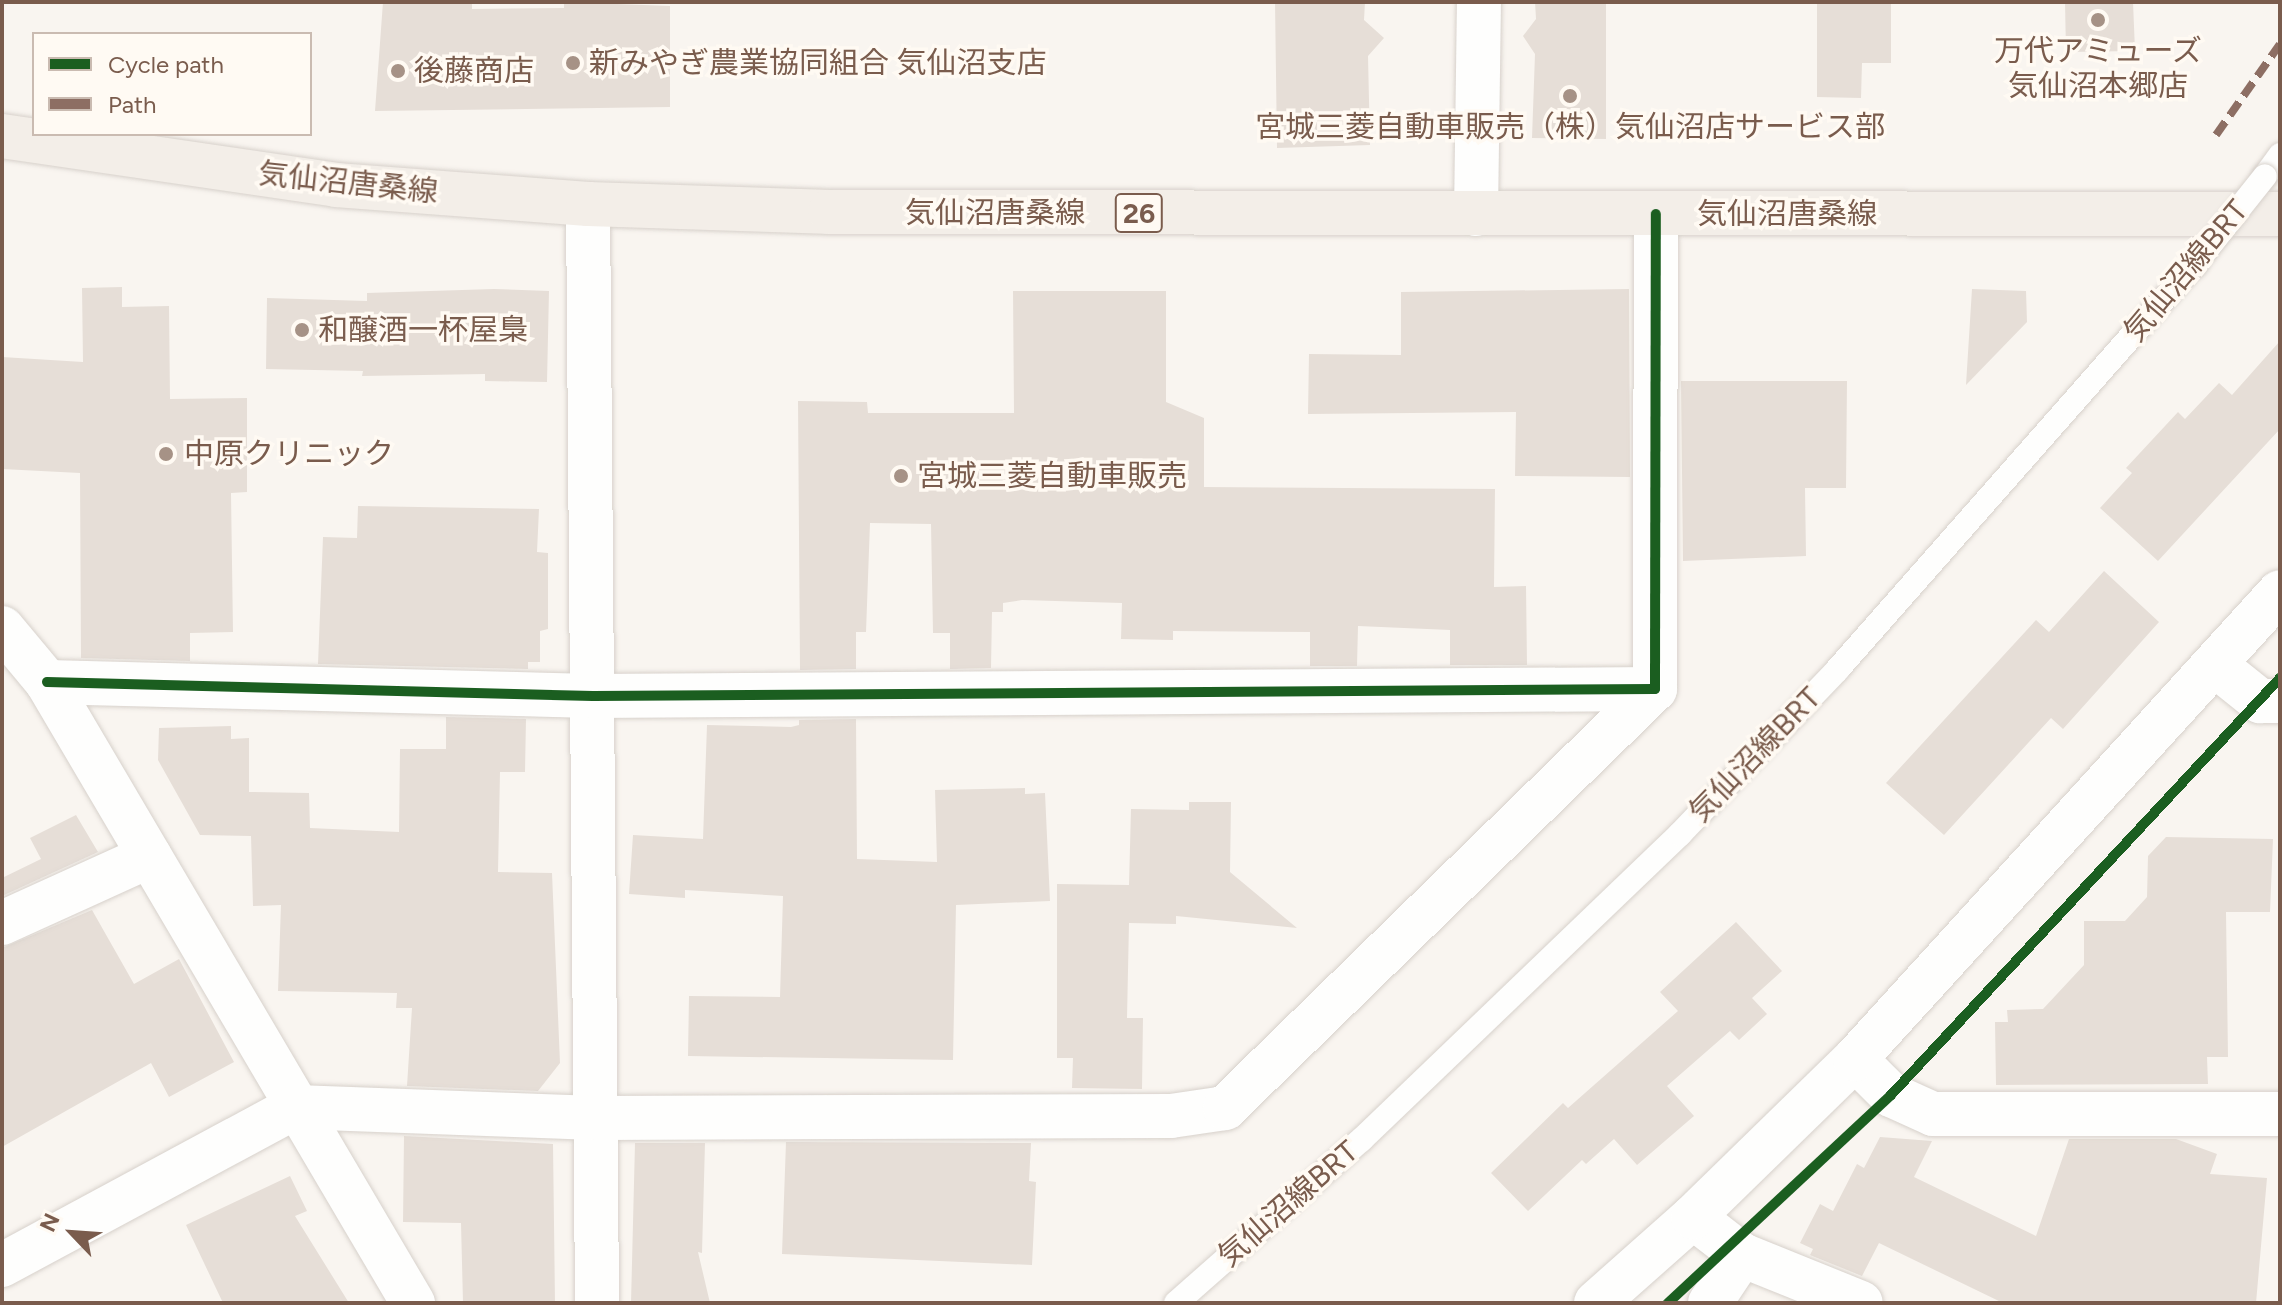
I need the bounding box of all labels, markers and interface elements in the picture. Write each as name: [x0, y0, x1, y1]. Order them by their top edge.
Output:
marker: 万代アミューズ 気仙沼本郷店: [2089, 11, 2107, 29]
legend: [32, 32, 312, 136]
place label: 万代アミューズ 気仙沼本郷店: [1993, 33, 2203, 104]
place label: 新みやぎ農業協同組合 気仙沼支店: [589, 45, 1046, 81]
text: Cycle path: [108, 50, 224, 79]
place label: 後藤商店: [414, 53, 534, 89]
marker: 新みやぎ農業協同組合 気仙沼支店: [564, 54, 582, 72]
marker: 後藤商店: [389, 62, 407, 80]
marker: 宮城三菱自動車販売（株）気仙沼店サービス部: [1561, 87, 1579, 105]
text: Path: [108, 90, 156, 119]
place label: 宮城三菱自動車販売（株）気仙沼店サービス部: [1255, 109, 1885, 145]
street label: 気仙沼唐桑線: [257, 156, 439, 210]
road number: 26: [1113, 189, 1165, 237]
street label: 気仙沼線BRT: [2116, 193, 2256, 349]
street label: 気仙沼唐桑線: [905, 195, 1085, 231]
street label: 気仙沼唐桑線: [1697, 196, 1877, 232]
place label: 和醸酒一杯屋梟: [318, 312, 528, 348]
marker: 和醸酒一杯屋梟: [293, 321, 311, 339]
place label: 中原クリニック: [184, 436, 394, 472]
marker: 中原クリニック: [155, 443, 177, 465]
place label: 宮城三菱自動車販売: [917, 458, 1187, 494]
marker: 宮城三菱自動車販売: [892, 467, 910, 485]
street label: 気仙沼線BRT: [1682, 680, 1828, 830]
street label: 気仙沼線BRT: [1211, 1133, 1365, 1275]
north arrow: [32, 1193, 112, 1273]
text: N: [34, 1209, 66, 1236]

